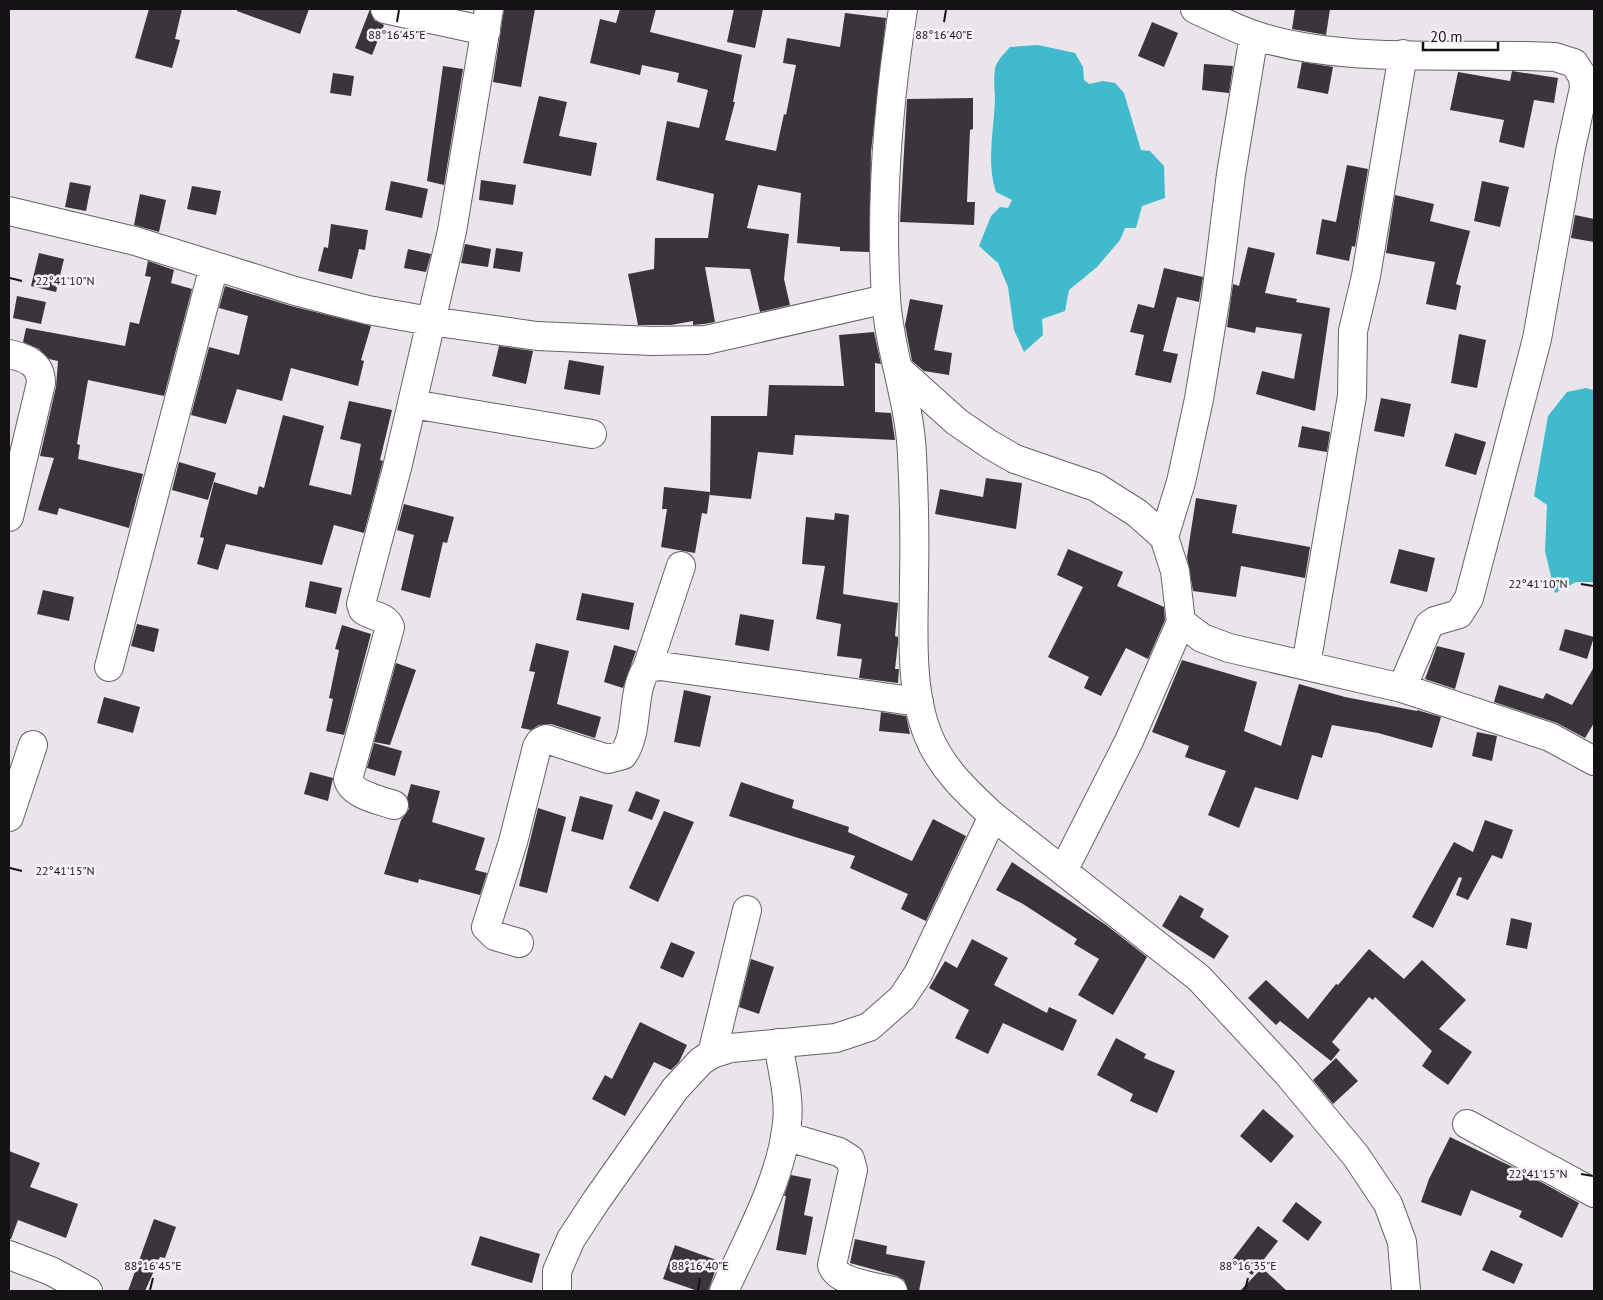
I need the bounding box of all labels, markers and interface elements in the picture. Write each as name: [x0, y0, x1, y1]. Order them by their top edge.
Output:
scale bar: [1423, 20, 1498, 52]
text: 88°16'45"E: [368, 27, 426, 42]
text: 88°16'40"E: [915, 27, 973, 42]
text: 20 m: [1430, 27, 1463, 46]
text: 22°41'10"N: [35, 273, 95, 288]
text: 22°41'10"N: [1508, 576, 1568, 591]
text: 22°41'15"N: [35, 863, 95, 878]
text: 22°41'15"N: [1508, 1166, 1568, 1181]
text: 88°16'45"E: [124, 1258, 182, 1273]
text: 88°16'40"E: [671, 1258, 729, 1273]
text: 88°16'35"E: [1219, 1258, 1277, 1273]

